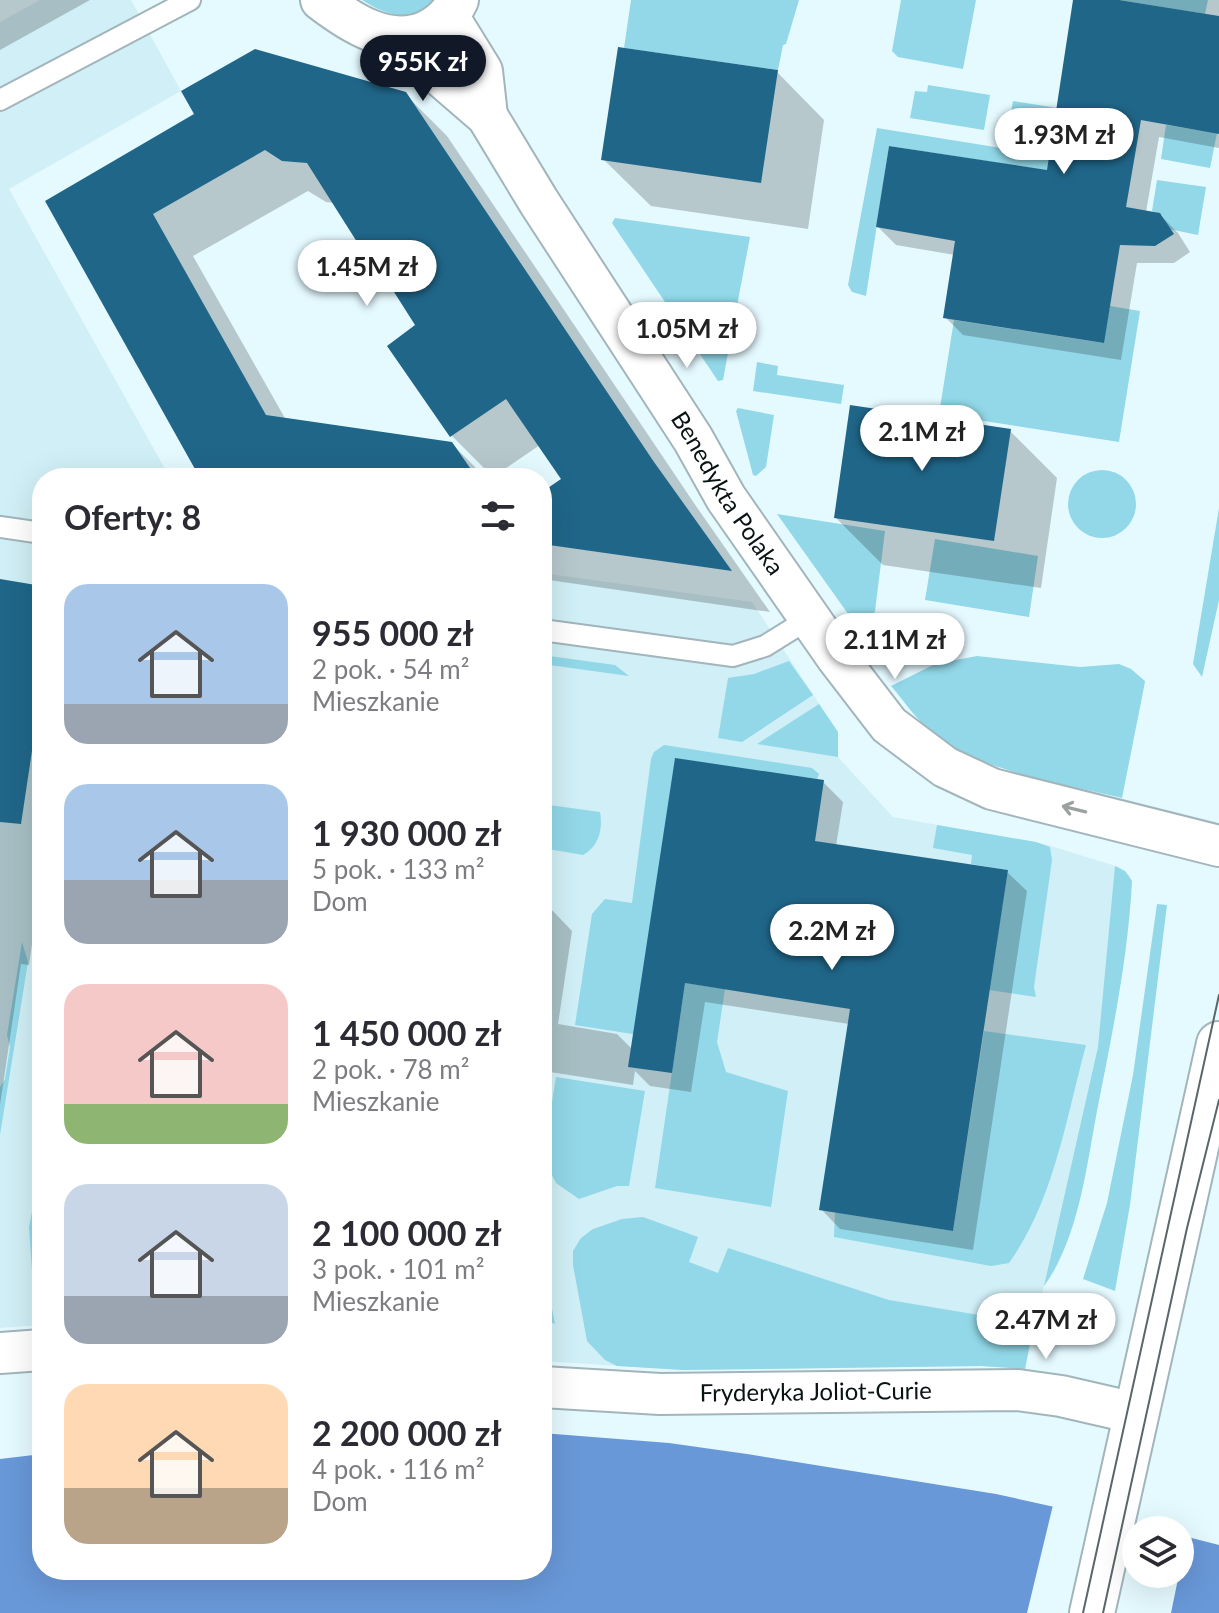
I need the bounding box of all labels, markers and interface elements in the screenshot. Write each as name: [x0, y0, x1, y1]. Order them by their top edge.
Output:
pin: 955K zł: [349, 35, 497, 103]
text: 955K zł: [378, 45, 468, 77]
pin: 1.93M zł: [981, 108, 1147, 176]
text: 1.93M zł: [1013, 118, 1115, 150]
pin: 1.45M zł: [284, 240, 450, 308]
text: 1.45M zł: [316, 250, 418, 282]
pin: 1.05M zł: [604, 302, 770, 370]
text: 1.05M zł: [636, 312, 738, 344]
street label: Benedykta Polaka: [666, 405, 791, 580]
pin: 2.1M zł: [848, 405, 996, 473]
text: 2.1M zł: [878, 415, 966, 447]
icon: filters: [476, 494, 520, 538]
text: Oferty: 8: [64, 496, 201, 537]
text: 955 000 zł: [312, 612, 474, 653]
pin: 2.11M zł: [812, 613, 978, 681]
icon: home: [128, 616, 224, 712]
text: 2.11M zł: [844, 623, 946, 655]
text: 2 pok. · 54 m²: [312, 653, 469, 685]
text: Mieszkanie: [312, 685, 440, 717]
one-way arrow: [1061, 800, 1087, 815]
text: 1 930 000 zł: [312, 812, 502, 853]
icon: home: [128, 816, 224, 912]
text: 5 pok. · 133 m²: [312, 853, 484, 885]
text: Dom: [312, 885, 368, 917]
pin: 2.2M zł: [758, 904, 906, 972]
text: 2.2M zł: [788, 914, 876, 946]
text: 1 450 000 zł: [312, 1012, 502, 1053]
icon: home: [128, 1016, 224, 1112]
text: 2 pok. · 78 m²: [312, 1053, 469, 1085]
text: Mieszkanie: [312, 1085, 440, 1117]
text: 2 100 000 zł: [312, 1212, 502, 1253]
icon: home: [128, 1216, 224, 1312]
text: 3 pok. · 101 m²: [312, 1253, 484, 1285]
text: Mieszkanie: [312, 1285, 440, 1317]
pin: 2.47M zł: [963, 1293, 1129, 1361]
text: 2.47M zł: [995, 1303, 1097, 1335]
street label: Fryderyka Joliot-Curie: [699, 1375, 932, 1407]
text: 2 200 000 zł: [312, 1412, 502, 1453]
icon: home: [128, 1416, 224, 1512]
text: 4 pok. · 116 m²: [312, 1453, 484, 1485]
text: Dom: [312, 1485, 368, 1517]
map controls: [1122, 1516, 1194, 1588]
button: layers: [1122, 1516, 1194, 1588]

